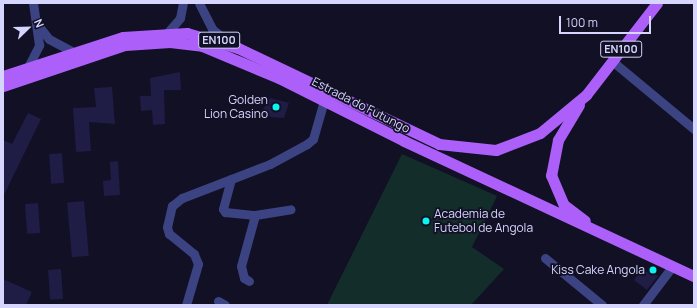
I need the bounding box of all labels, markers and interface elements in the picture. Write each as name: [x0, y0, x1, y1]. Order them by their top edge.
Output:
north arrow: [8, 8, 48, 48]
scale bar: [561, 8, 653, 34]
text: 100 m: [566, 14, 598, 31]
text: N: [31, 17, 48, 30]
road number: EN100: [198, 31, 240, 49]
road number: EN100: [600, 40, 642, 58]
street label: Estrada do Futungo: [310, 74, 412, 136]
place label: Golden Lion Casino: [204, 93, 268, 121]
marker: Golden Lion Casino: [271, 102, 281, 112]
place label: Academia de Futebol de Angola: [434, 207, 533, 235]
marker: Academia de Futebol de Angola: [421, 216, 431, 226]
place label: Kiss Cake Angola: [551, 263, 645, 277]
marker: Kiss Cake Angola: [648, 265, 658, 275]

